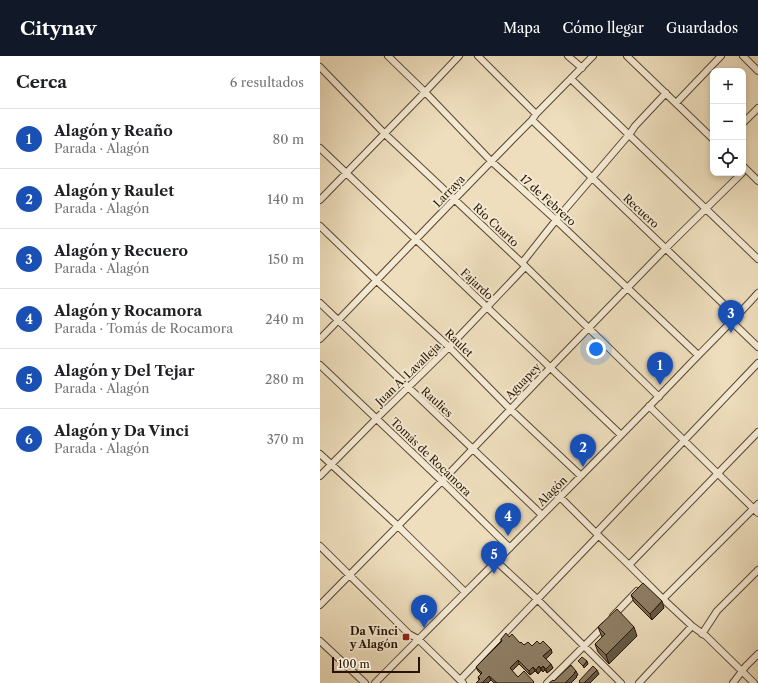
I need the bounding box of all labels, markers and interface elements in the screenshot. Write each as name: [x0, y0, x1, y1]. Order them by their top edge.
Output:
text: Citynav: [20, 17, 97, 40]
text: Mapa: [503, 19, 540, 37]
text: Cómo llegar: [562, 19, 644, 37]
text: Guardados: [666, 19, 738, 37]
map controls: [710, 68, 746, 176]
button: +: [710, 68, 746, 104]
text: Cerca: [16, 72, 67, 92]
text: 6 resultados: [230, 74, 304, 90]
button: −: [710, 104, 746, 140]
text: Alagón y Reaño: [54, 121, 173, 140]
text: 1: [26, 131, 32, 147]
text: 80 m: [272, 131, 304, 147]
text: Parada · Alagón: [54, 140, 149, 156]
button: locate: [710, 140, 746, 176]
street label: 17 de Febrero: [517, 171, 579, 229]
street label: Larraya: [430, 172, 468, 210]
text: Alagón y Raulet: [54, 181, 174, 200]
text: 2: [25, 191, 33, 207]
text: 140 m: [267, 191, 304, 207]
street label: Recuero: [620, 191, 662, 231]
text: Parada · Alagón: [54, 200, 149, 216]
street label: Río Cuarto: [470, 200, 522, 250]
text: Alagón y Recuero: [54, 241, 188, 260]
text: 3: [25, 251, 33, 267]
text: 150 m: [268, 251, 304, 267]
text: Parada · Alagón: [54, 260, 149, 276]
street label: Fajardo: [458, 265, 496, 303]
pin: 3: [718, 300, 744, 333]
text: Alagón y Rocamora: [54, 301, 202, 320]
text: 4: [25, 311, 33, 327]
text: 240 m: [265, 311, 304, 327]
text: Parada · Tomás de Rocamora: [54, 320, 233, 336]
street label: Raulet: [442, 326, 476, 360]
street label: Juan A. Lavalleja: [371, 339, 444, 410]
your location: [586, 339, 606, 359]
pin: 1: [647, 352, 673, 385]
street label: Aguapey: [502, 359, 544, 403]
text: Alagón y Del Tejar: [54, 361, 195, 380]
text: 5: [25, 371, 33, 387]
text: 280 m: [265, 371, 304, 387]
text: Parada · Alagón: [54, 380, 149, 396]
street label: Raulies: [418, 384, 456, 420]
street label: Tomás de Rocamora: [388, 415, 475, 499]
text: Alagón y Da Vinci: [54, 421, 189, 440]
text: 6: [25, 431, 33, 447]
text: 370 m: [267, 431, 304, 447]
pin: 2: [570, 434, 596, 467]
text: Parada · Alagón: [54, 440, 149, 456]
street label: Alagón: [533, 473, 570, 510]
pin: 4: [495, 503, 521, 536]
pin: 5: [481, 541, 507, 574]
pin: 6: [411, 595, 437, 628]
place label: Da Vinci y Alagón: [349, 624, 398, 651]
marker: Da Vinci y Alagón: [401, 632, 411, 642]
scale bar: [332, 655, 420, 674]
text: 100 m: [338, 657, 370, 671]

